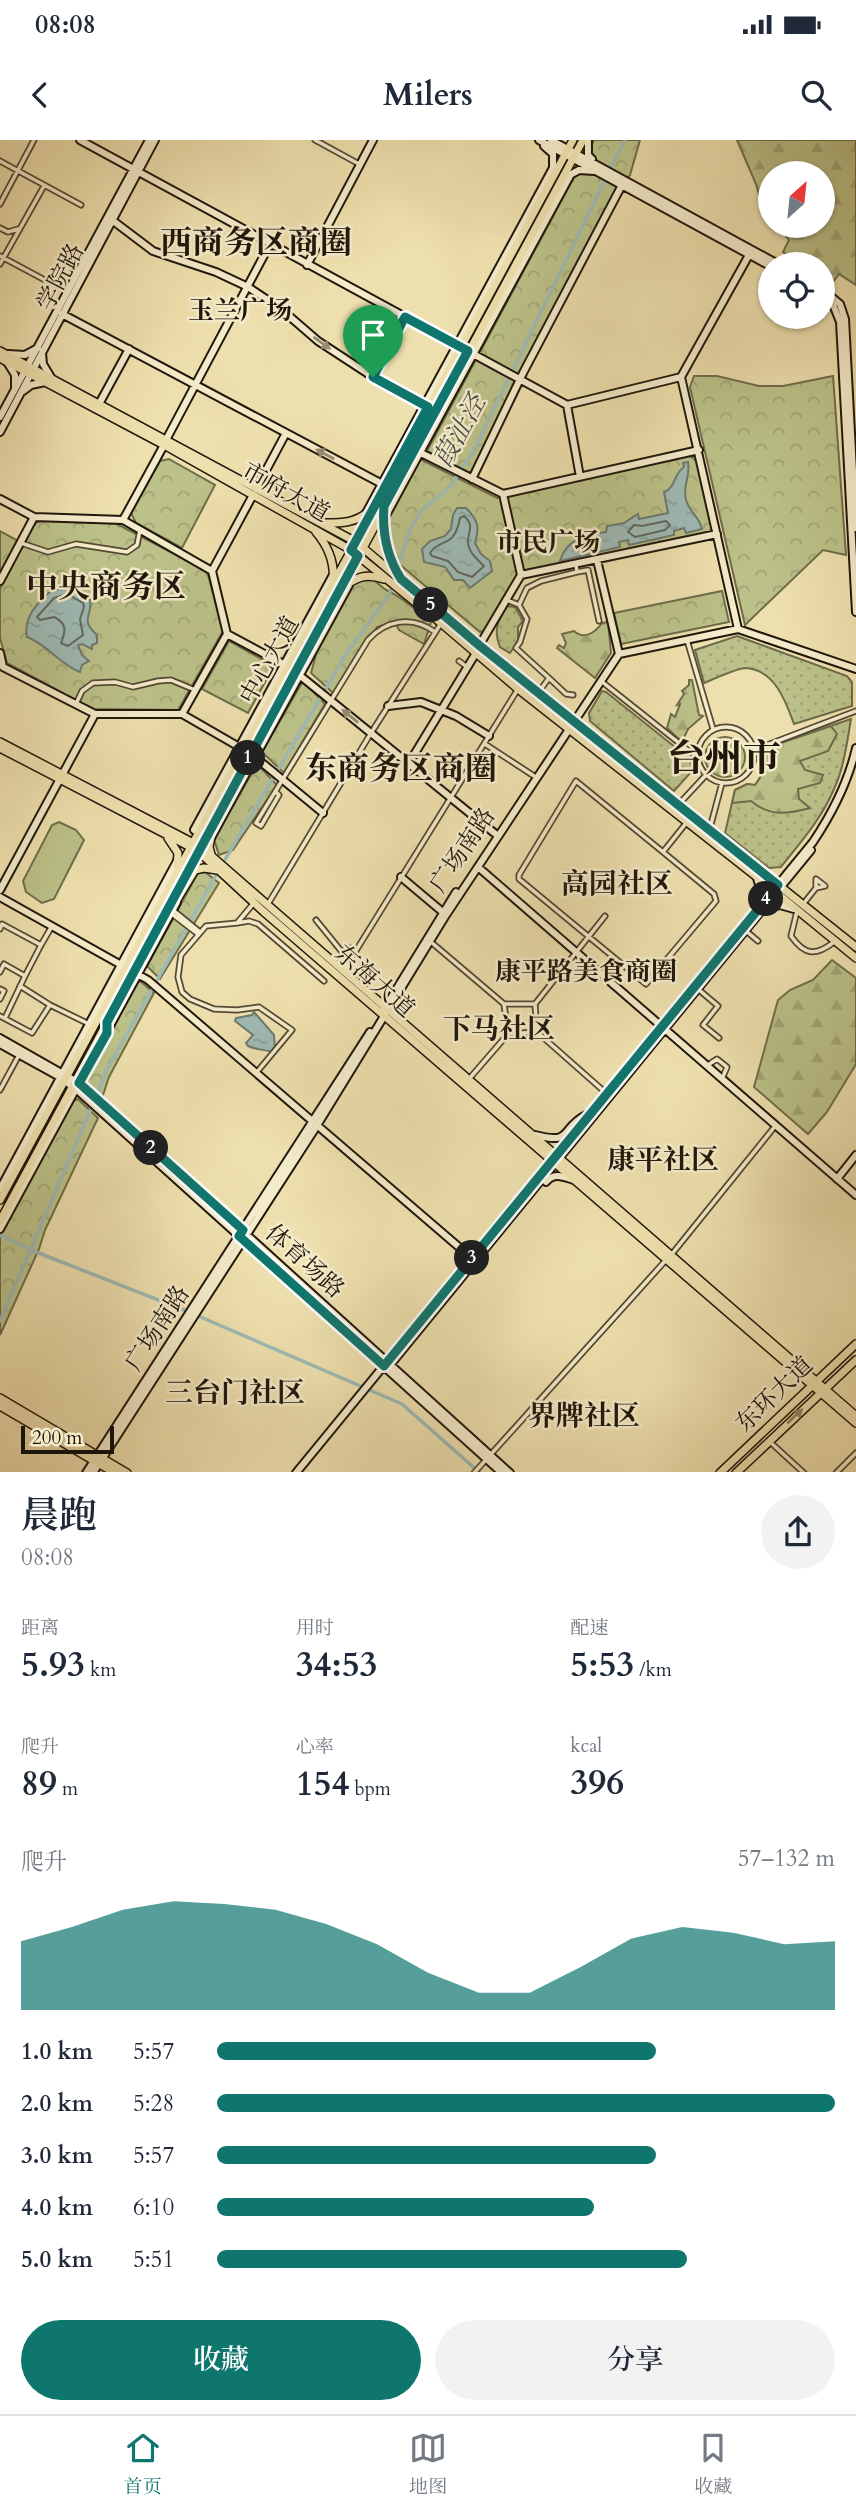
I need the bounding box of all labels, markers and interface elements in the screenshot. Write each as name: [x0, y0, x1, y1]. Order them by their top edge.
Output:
text: 08:08: [35, 7, 96, 42]
text: Milers: [383, 73, 473, 117]
icon: back: [21, 76, 59, 114]
icon: search: [797, 76, 835, 114]
north arrow: [758, 161, 835, 238]
map controls: [758, 161, 835, 329]
district label: 西商务区商圈: [160, 221, 352, 265]
street label: 学院路: [29, 238, 92, 317]
button: locate: [758, 252, 835, 329]
district label: 玉兰广场: [188, 293, 292, 328]
pin: [343, 305, 403, 377]
icon: arrive: [354, 316, 392, 354]
one-way arrow: [313, 336, 331, 350]
water label: 葭沚泾: [425, 387, 495, 474]
one-way arrow: [316, 448, 335, 460]
street label: 市府大道: [236, 455, 336, 530]
district label: 市民广场: [496, 525, 600, 560]
district label: 中央商务区: [26, 565, 186, 609]
pin: 5: [414, 588, 448, 622]
text: 5: [426, 591, 435, 617]
street label: 中心大道: [232, 610, 307, 710]
one-way arrow: [341, 708, 359, 723]
district label: 台州市: [667, 733, 781, 785]
pin: 1: [230, 740, 266, 776]
text: 1: [243, 744, 252, 770]
district label: 东商务区商圈: [305, 747, 497, 791]
street label: 广场南路: [422, 801, 503, 899]
district label: 高园社区: [561, 865, 673, 903]
pin: 4: [748, 882, 784, 916]
text: 4: [761, 885, 770, 911]
street label: 东海大道: [328, 937, 422, 1025]
district label: 康平路美食商圈: [495, 954, 677, 989]
district label: 下马社区: [443, 1010, 555, 1048]
pin: 2: [134, 1130, 168, 1166]
text: 2: [146, 1134, 155, 1160]
district label: 康平社区: [607, 1141, 719, 1179]
street label: 体育场路: [258, 1217, 351, 1306]
pin: 3: [454, 1240, 490, 1276]
text: 3: [467, 1244, 476, 1270]
street label: 广场南路: [117, 1279, 197, 1378]
street label: 东环大道: [728, 1349, 820, 1440]
district label: 三台门社区: [165, 1374, 305, 1412]
district label: 界牌社区: [528, 1397, 640, 1435]
one-way arrow: [787, 1407, 804, 1424]
scale bar: [21, 1423, 114, 1455]
text: 200 m: [32, 1425, 82, 1451]
text: 晨跑: [21, 1490, 97, 1542]
button: share: [761, 1495, 835, 1569]
text: 08:08: [21, 1542, 74, 1573]
text: 距离: [21, 1615, 59, 1641]
text: 用时: [296, 1615, 334, 1641]
text: 配速: [570, 1615, 608, 1641]
text: 5.93: [21, 1641, 85, 1689]
text: 34:53: [296, 1641, 378, 1689]
text: 5:53: [570, 1641, 634, 1689]
text: km: [85, 1657, 116, 1683]
text: /km: [634, 1657, 672, 1683]
text: kcal: [570, 1733, 602, 1759]
text: 爬升: [21, 1734, 59, 1760]
text: 心率: [296, 1734, 334, 1760]
text: 396: [570, 1759, 624, 1807]
text: 89: [21, 1760, 57, 1808]
text: 154: [296, 1760, 349, 1808]
text: m: [57, 1776, 78, 1802]
text: bpm: [349, 1776, 391, 1802]
text: 57–132 m: [738, 1843, 835, 1874]
text: 爬升: [21, 1846, 67, 1877]
text: 1.0 km: [21, 2036, 93, 2067]
text: 5:57: [133, 2036, 174, 2067]
text: 2.0 km: [21, 2088, 93, 2119]
text: 5:28: [133, 2088, 174, 2119]
text: 3.0 km: [21, 2140, 93, 2171]
text: 5:57: [133, 2140, 174, 2171]
text: 4.0 km: [21, 2192, 93, 2223]
text: 6:10: [133, 2192, 174, 2223]
text: 5.0 km: [21, 2244, 93, 2275]
text: 5:51: [133, 2244, 174, 2275]
button: 收藏: [21, 2320, 421, 2400]
button: 分享: [435, 2320, 835, 2400]
tab: 首页: [124, 2429, 162, 2500]
tab: 地图: [409, 2429, 447, 2500]
tab: 收藏: [694, 2429, 732, 2500]

